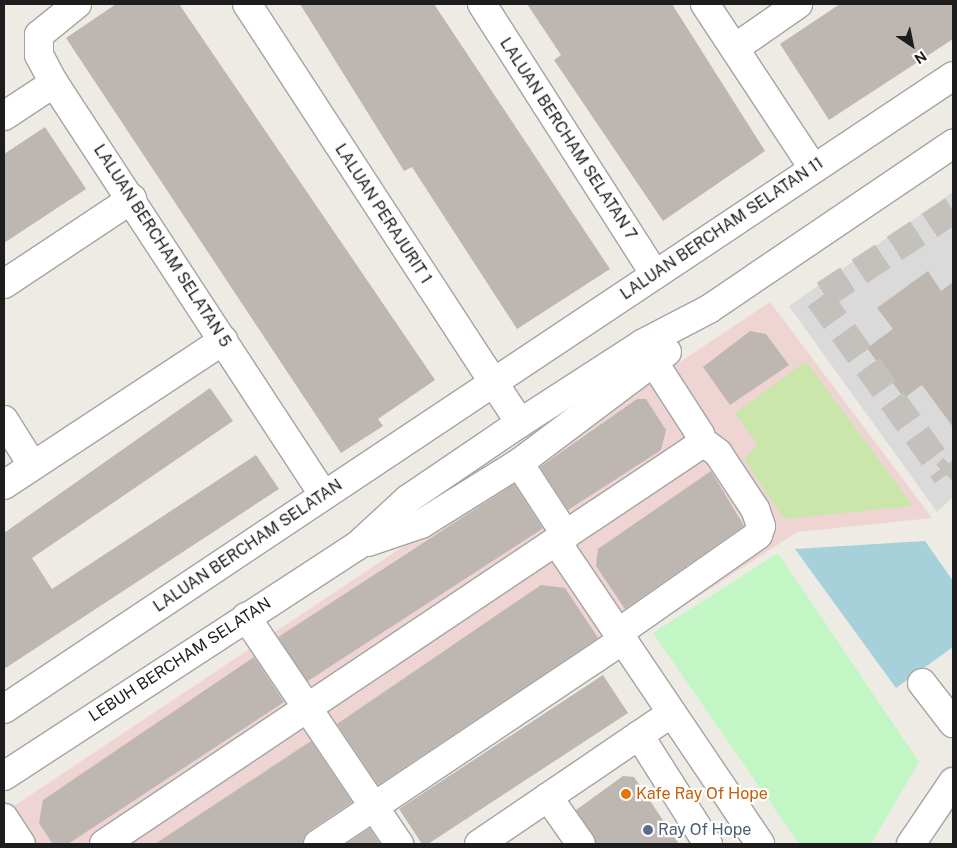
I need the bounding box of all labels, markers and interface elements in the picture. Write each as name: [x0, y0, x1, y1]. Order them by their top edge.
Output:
north arrow: [887, 20, 937, 70]
street label: LALUAN BERCHAM SELATAN 7: [495, 34, 641, 244]
text: N: [911, 48, 929, 67]
street label: LALUAN PERAJURIT 1: [331, 140, 435, 288]
street label: LALUAN BERCHAM SELATAN 5: [89, 141, 235, 351]
street label: LALUAN BERCHAM SELATAN 11: [617, 154, 827, 304]
street label: LALUAN BERCHAM SELATAN: [150, 476, 346, 616]
street label: LEBUH BERCHAM SELATAN: [85, 594, 275, 726]
place label: Kafe Ray Of Hope: [636, 784, 768, 804]
marker: Kafe Ray Of Hope: [620, 788, 632, 800]
place label: Ray Of Hope: [658, 820, 751, 840]
marker: Ray Of Hope: [642, 824, 654, 836]

